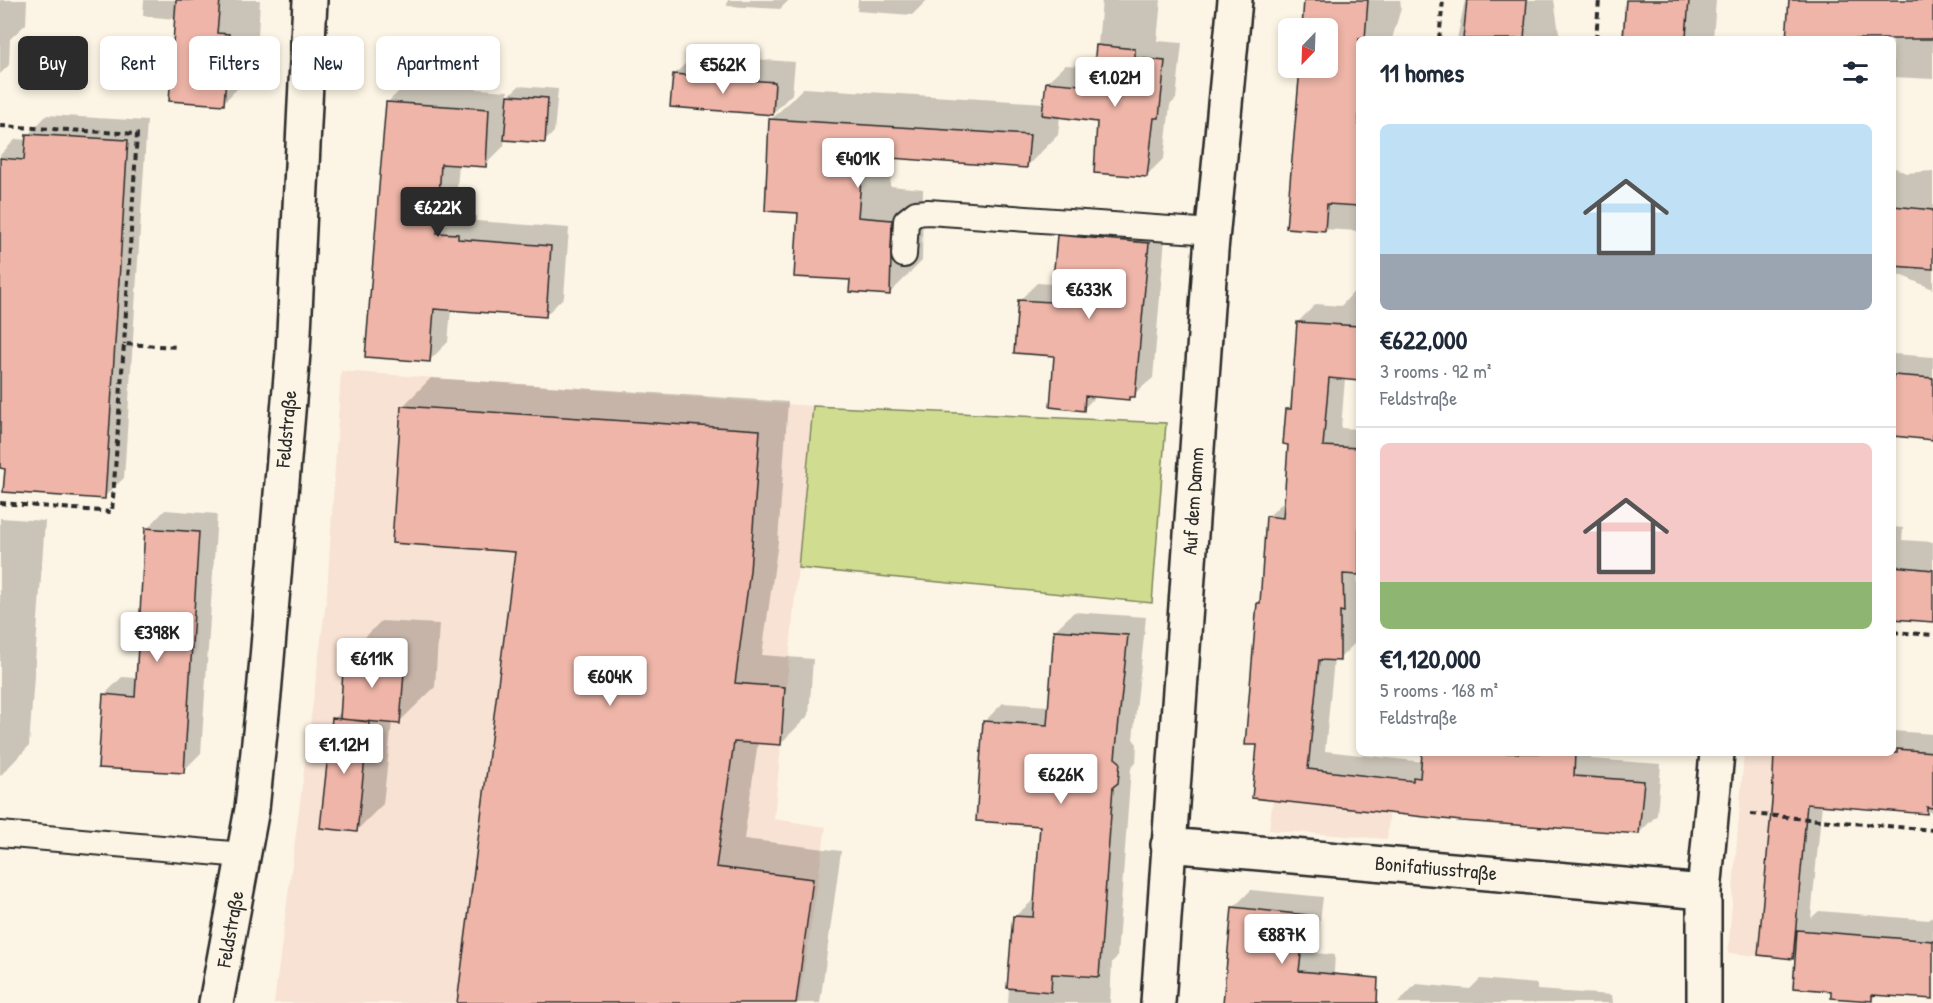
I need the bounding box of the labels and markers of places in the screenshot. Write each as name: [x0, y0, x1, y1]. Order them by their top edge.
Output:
pin: €562K: [681, 44, 765, 95]
pin: €1.02M: [1066, 57, 1164, 108]
pin: €401K: [816, 138, 900, 189]
pin: €622K: [396, 187, 480, 238]
pin: €633K: [1047, 269, 1131, 320]
pin: €398K: [115, 612, 199, 663]
pin: €611K: [330, 638, 414, 689]
pin: €604K: [568, 656, 652, 707]
pin: €1.12M: [295, 724, 393, 775]
pin: €626K: [1019, 754, 1103, 805]
pin: €887K: [1240, 914, 1324, 965]

